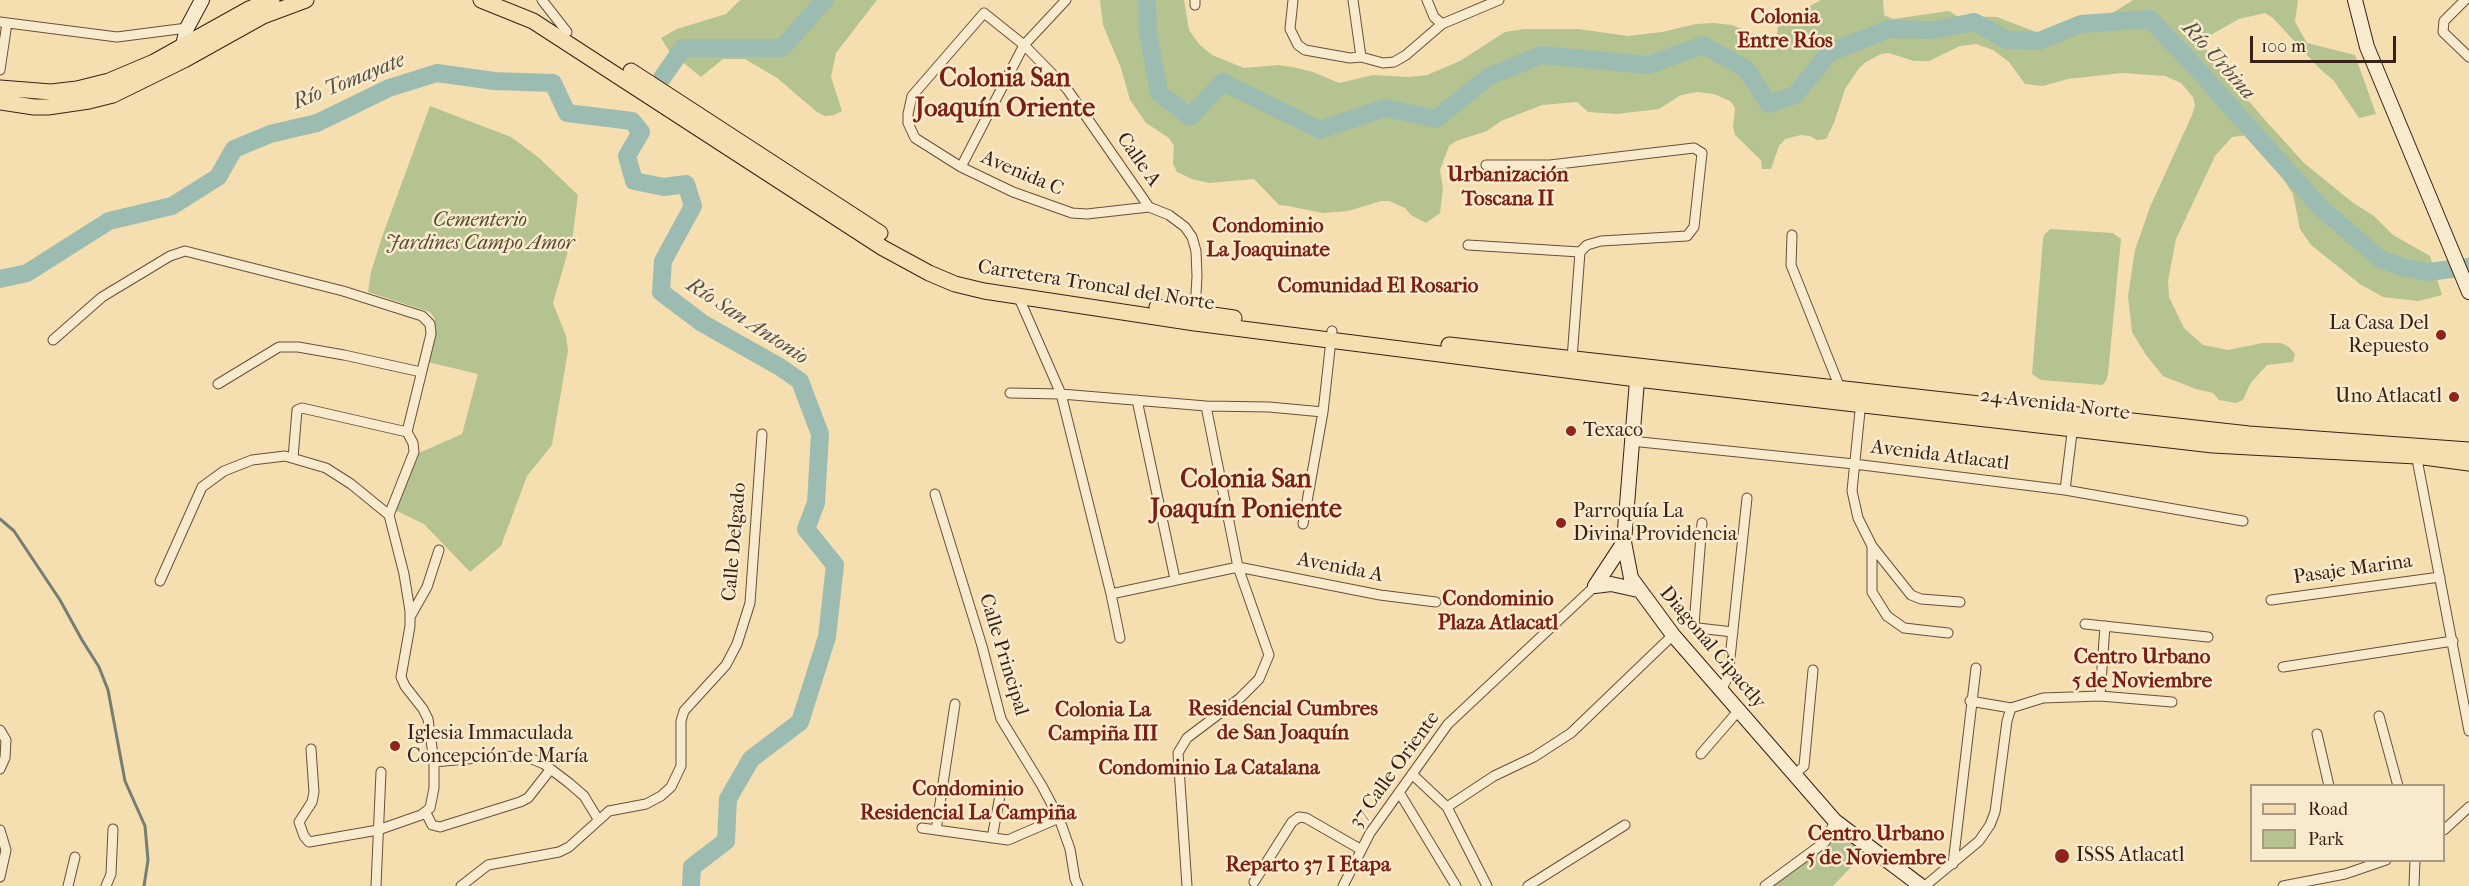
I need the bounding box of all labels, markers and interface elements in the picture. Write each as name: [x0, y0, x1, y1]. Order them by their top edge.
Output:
district label: Colonia Entre Ríos: [1737, 5, 1833, 55]
water label: Río Urbina: [2176, 16, 2260, 106]
scale bar: [2253, 24, 2398, 62]
text: 100 m: [2261, 36, 2306, 57]
water label: Río Tomayate: [289, 48, 409, 116]
district label: Colonia San Joaquín Oriente: [915, 64, 1095, 125]
street label: Calle A: [1111, 128, 1165, 192]
street label: Avenida C: [977, 146, 1067, 202]
district label: Urbanización Toscana II: [1447, 163, 1569, 213]
park label: Cementerio Jardines Campo Amor: [386, 209, 574, 256]
district label: Condominio La Joaquinate: [1206, 214, 1330, 264]
street label: Carretera Troncal del Norte: [976, 255, 1216, 317]
water label: Río San Antonio: [681, 273, 813, 371]
district label: Comunidad El Rosario: [1278, 274, 1478, 300]
place label: La Casa Del Repuesto: [2329, 312, 2429, 359]
marker: La Casa Del Repuesto: [2434, 328, 2448, 342]
street label: 24 Avenida Norte: [1979, 384, 2131, 426]
place label: Uno Atlacatl: [2335, 385, 2442, 409]
marker: Uno Atlacatl: [2447, 390, 2461, 404]
place label: Texaco: [1583, 419, 1643, 443]
marker: Texaco: [1564, 424, 1578, 438]
street label: Avenida Atlacatl: [1869, 436, 2011, 476]
district label: Colonia San Joaquín Poniente: [1150, 465, 1342, 526]
street label: Calle Delgado: [718, 482, 752, 602]
place label: Parroquía La Divina Providencia: [1573, 500, 1737, 547]
marker: Parroquía La Divina Providencia: [1554, 516, 1568, 530]
street label: Avenida A: [1295, 548, 1385, 588]
street label: Pasaje Marina: [2292, 550, 2414, 590]
street label: Diagonal Cipactly: [1654, 582, 1770, 714]
district label: Condominio Plaza Atlacatl: [1438, 587, 1558, 637]
street label: Calle Principal: [973, 591, 1033, 719]
district label: Centro Urbano 5 de Noviembre: [2072, 645, 2212, 695]
district label: Residencial Cumbres de San Joaquín: [1188, 697, 1378, 747]
district label: Colonia La Campiña III: [1048, 698, 1158, 748]
street label: 37 Calle Oriente: [1345, 707, 1445, 833]
place label: Iglesia Immaculada Concepción de María: [407, 722, 588, 769]
marker: Iglesia Immaculada Concepción de María: [388, 739, 402, 753]
district label: Condominio La Catalana: [1098, 756, 1320, 782]
district label: Condominio Residencial La Campiña: [860, 777, 1076, 827]
legend: [2250, 784, 2445, 862]
text: Road: [2308, 799, 2348, 820]
district label: Centro Urbano 5 de Noviembre: [1806, 822, 1946, 872]
text: Park: [2308, 829, 2344, 850]
place label: ISSS Atlacatl: [2076, 844, 2185, 868]
marker: ISSS Atlacatl: [2053, 847, 2071, 865]
district label: Reparto 37 I Etapa: [1225, 853, 1391, 879]

